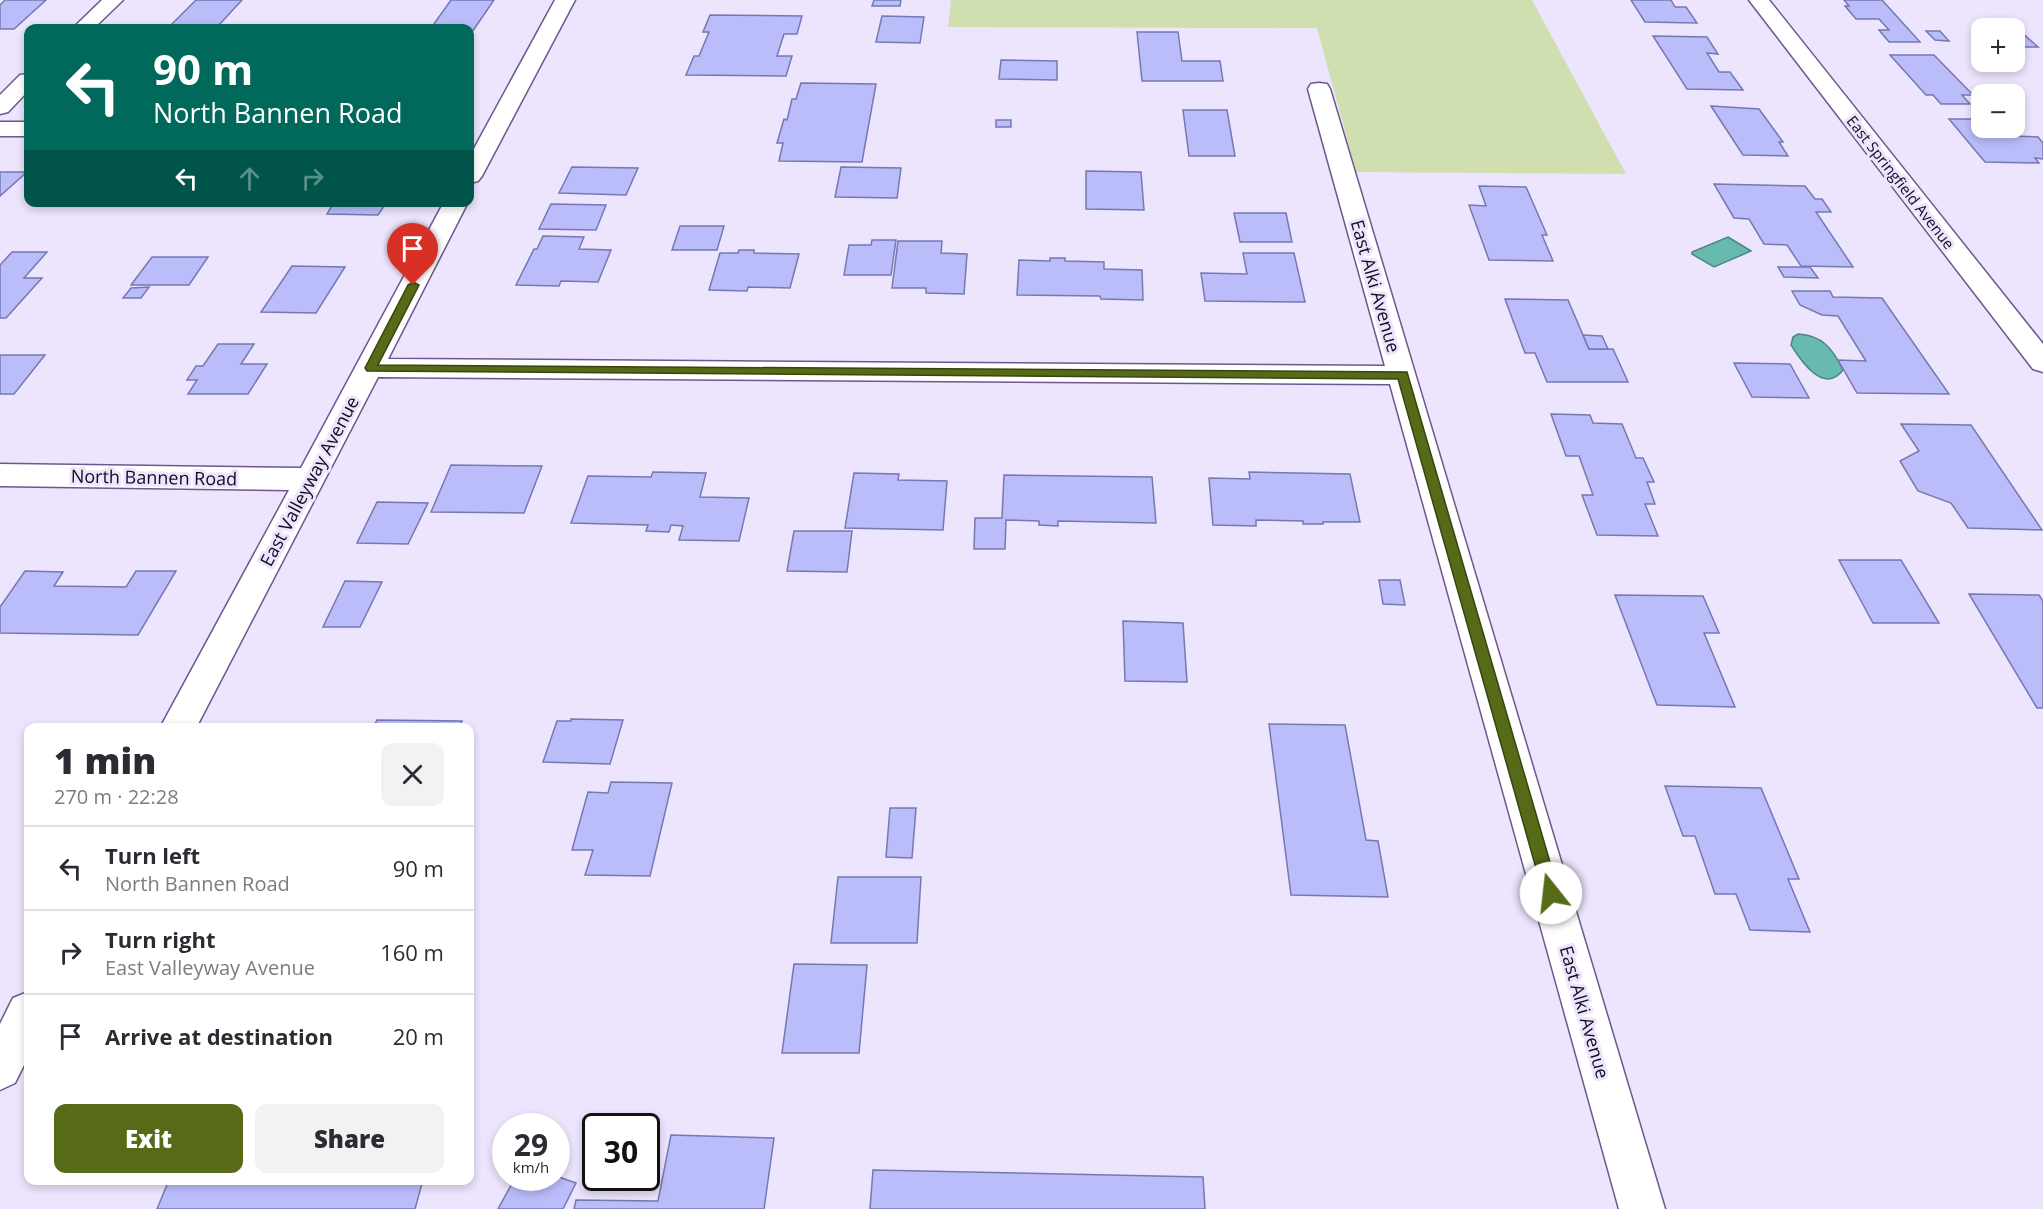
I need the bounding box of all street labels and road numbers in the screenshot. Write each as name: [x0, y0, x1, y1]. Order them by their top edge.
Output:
street label: East Springfield Avenue: [1843, 111, 1959, 253]
street label: East Alki Avenue: [1346, 217, 1406, 355]
street label: East Valleyway Avenue: [254, 392, 364, 570]
street label: North Bannen Road: [71, 464, 237, 490]
street label: East Alki Avenue: [1555, 943, 1615, 1081]

